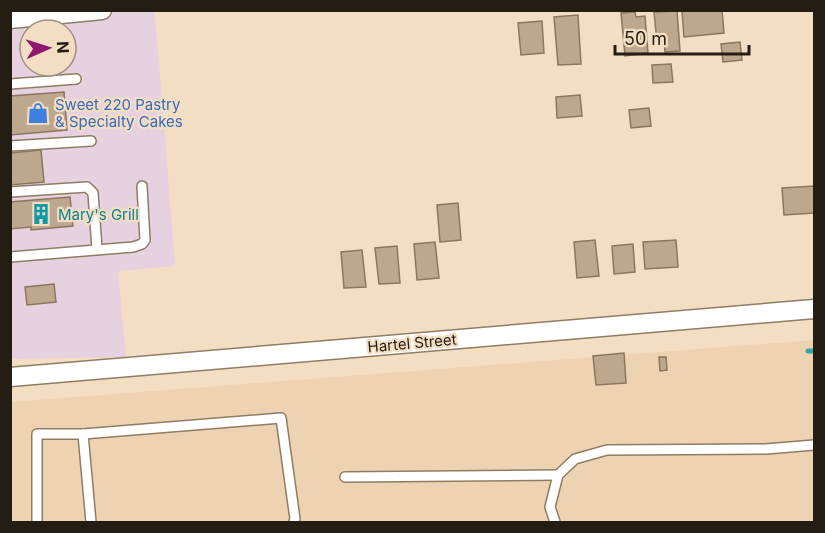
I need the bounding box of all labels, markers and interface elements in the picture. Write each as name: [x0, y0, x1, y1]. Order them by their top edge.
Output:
north arrow: [18, 18, 78, 78]
scale bar: [615, 18, 748, 56]
text: 50 m: [624, 28, 667, 49]
text: N: [53, 41, 73, 54]
place label: Sweet 220 Pastry & Specialty Cakes: [55, 95, 183, 131]
shop icon: Sweet 220 Pastry & Specialty Cakes: [26, 101, 50, 125]
building icon: Mary's Grill: [29, 202, 53, 226]
place label: Mary's Grill: [58, 205, 139, 224]
street label: Hartel Street: [367, 330, 457, 356]

